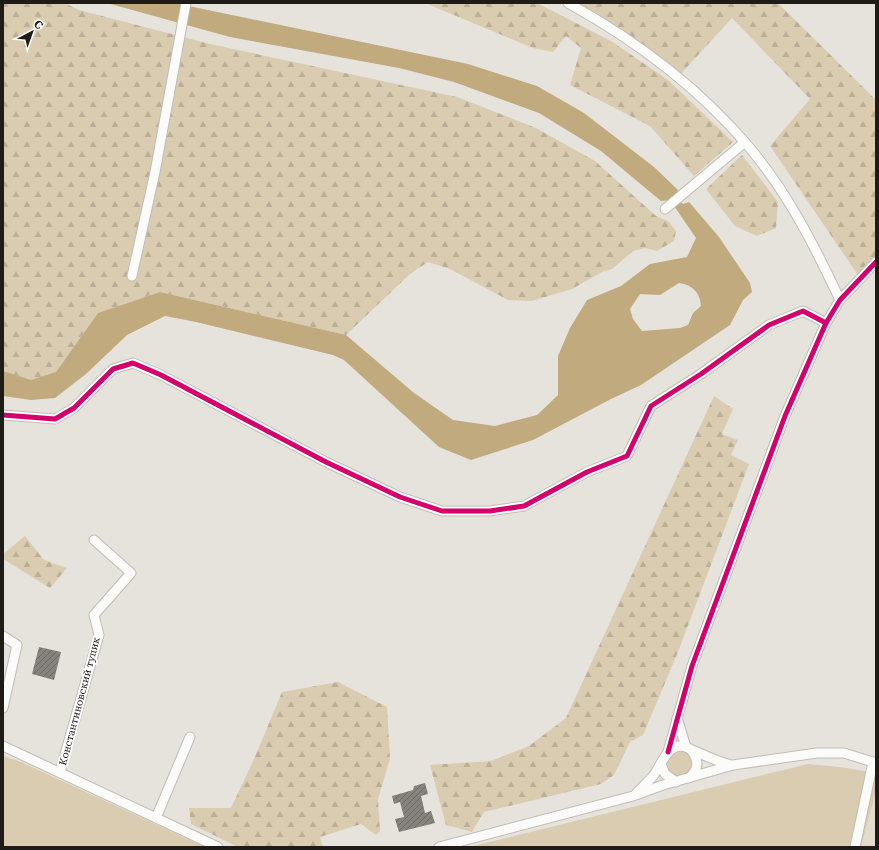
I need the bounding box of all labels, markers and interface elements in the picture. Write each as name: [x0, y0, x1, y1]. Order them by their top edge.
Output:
north arrow: [12, 12, 52, 52]
text: С: [31, 17, 46, 32]
street label: Константиновский тупик: [57, 635, 102, 766]

